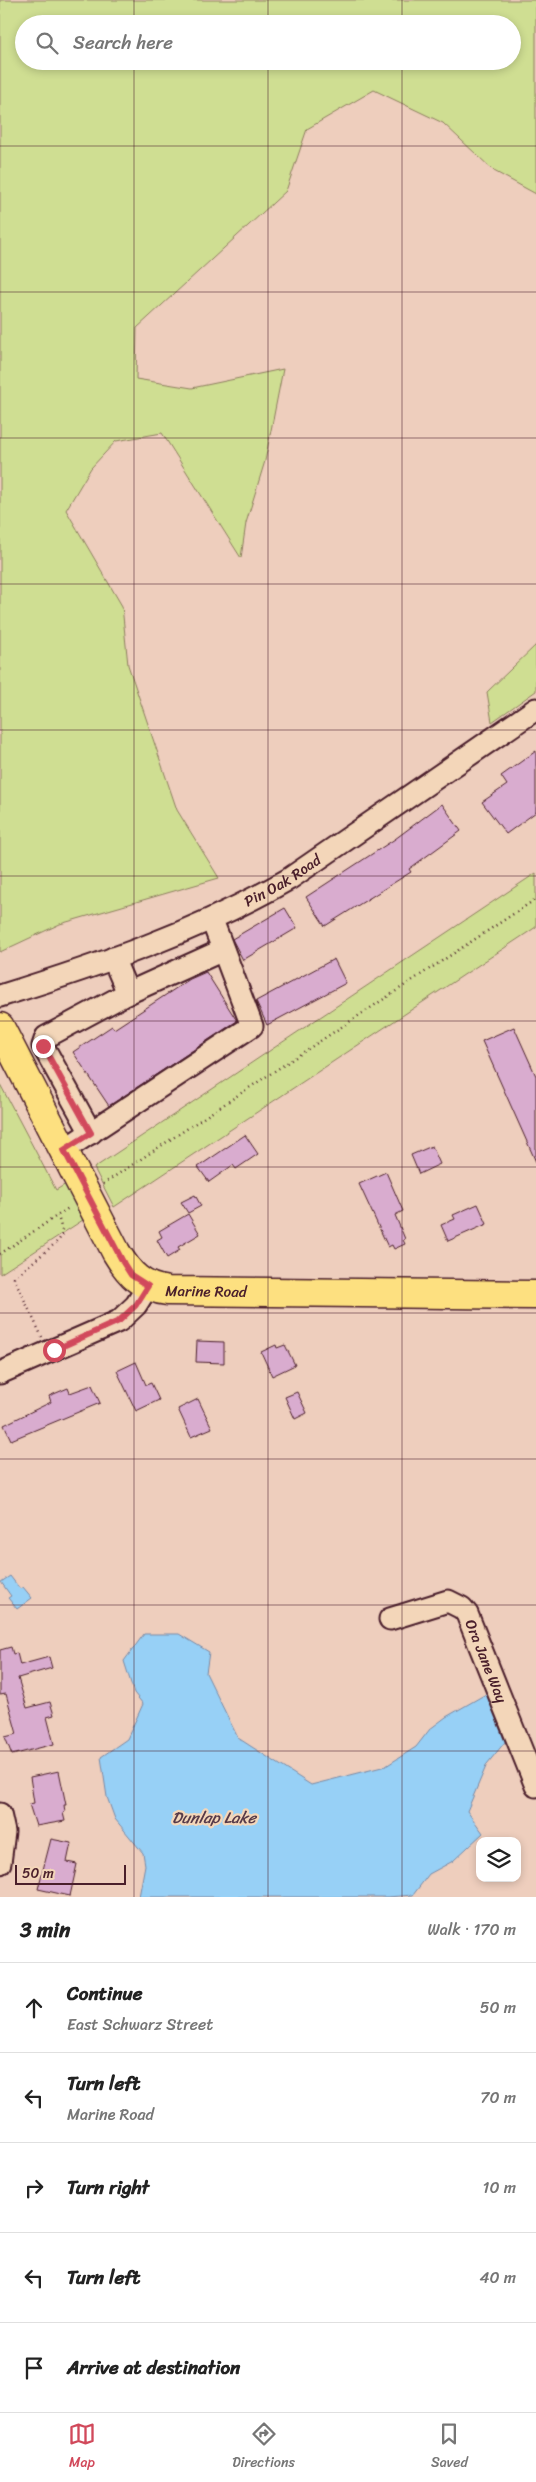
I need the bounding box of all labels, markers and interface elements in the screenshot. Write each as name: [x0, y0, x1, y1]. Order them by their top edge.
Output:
search box: [15, 15, 521, 70]
text: Search here: [73, 26, 173, 59]
icon: search: [33, 29, 61, 57]
street label: Pin Oak Road: [239, 847, 328, 914]
route end: [32, 1035, 55, 1058]
street label: Marine Road: [165, 1278, 248, 1305]
route start: [43, 1339, 66, 1362]
street label: Ora Jane Way: [457, 1615, 515, 1707]
water label: Dunlap Lake: [172, 1803, 258, 1832]
map controls: [476, 1837, 521, 1882]
button: layers: [476, 1837, 521, 1882]
text: 50 m: [22, 1861, 54, 1886]
scale bar: [15, 1862, 126, 1885]
text: 3 min: [20, 1911, 70, 1949]
text: Walk · 170 m: [427, 1915, 516, 1944]
text: Continue: [67, 1977, 143, 2010]
text: 50 m: [480, 1993, 516, 2022]
icon: ahead: [20, 1994, 48, 2022]
text: East Schwarz Street: [67, 2010, 213, 2039]
text: Turn left: [67, 2067, 140, 2100]
text: 70 m: [480, 2083, 516, 2112]
icon: left: [20, 2084, 48, 2112]
text: Marine Road: [67, 2100, 154, 2129]
text: Turn right: [67, 2171, 149, 2204]
text: 10 m: [483, 2173, 516, 2202]
icon: right: [20, 2174, 48, 2202]
text: Turn left: [67, 2261, 140, 2294]
text: 40 m: [479, 2263, 516, 2292]
icon: left: [20, 2264, 48, 2292]
text: Arrive at destination: [67, 2351, 240, 2384]
icon: arrive: [20, 2354, 48, 2382]
tab: Map: [68, 2420, 96, 2475]
tab: Directions: [232, 2420, 295, 2475]
tab: Saved: [431, 2420, 468, 2475]

